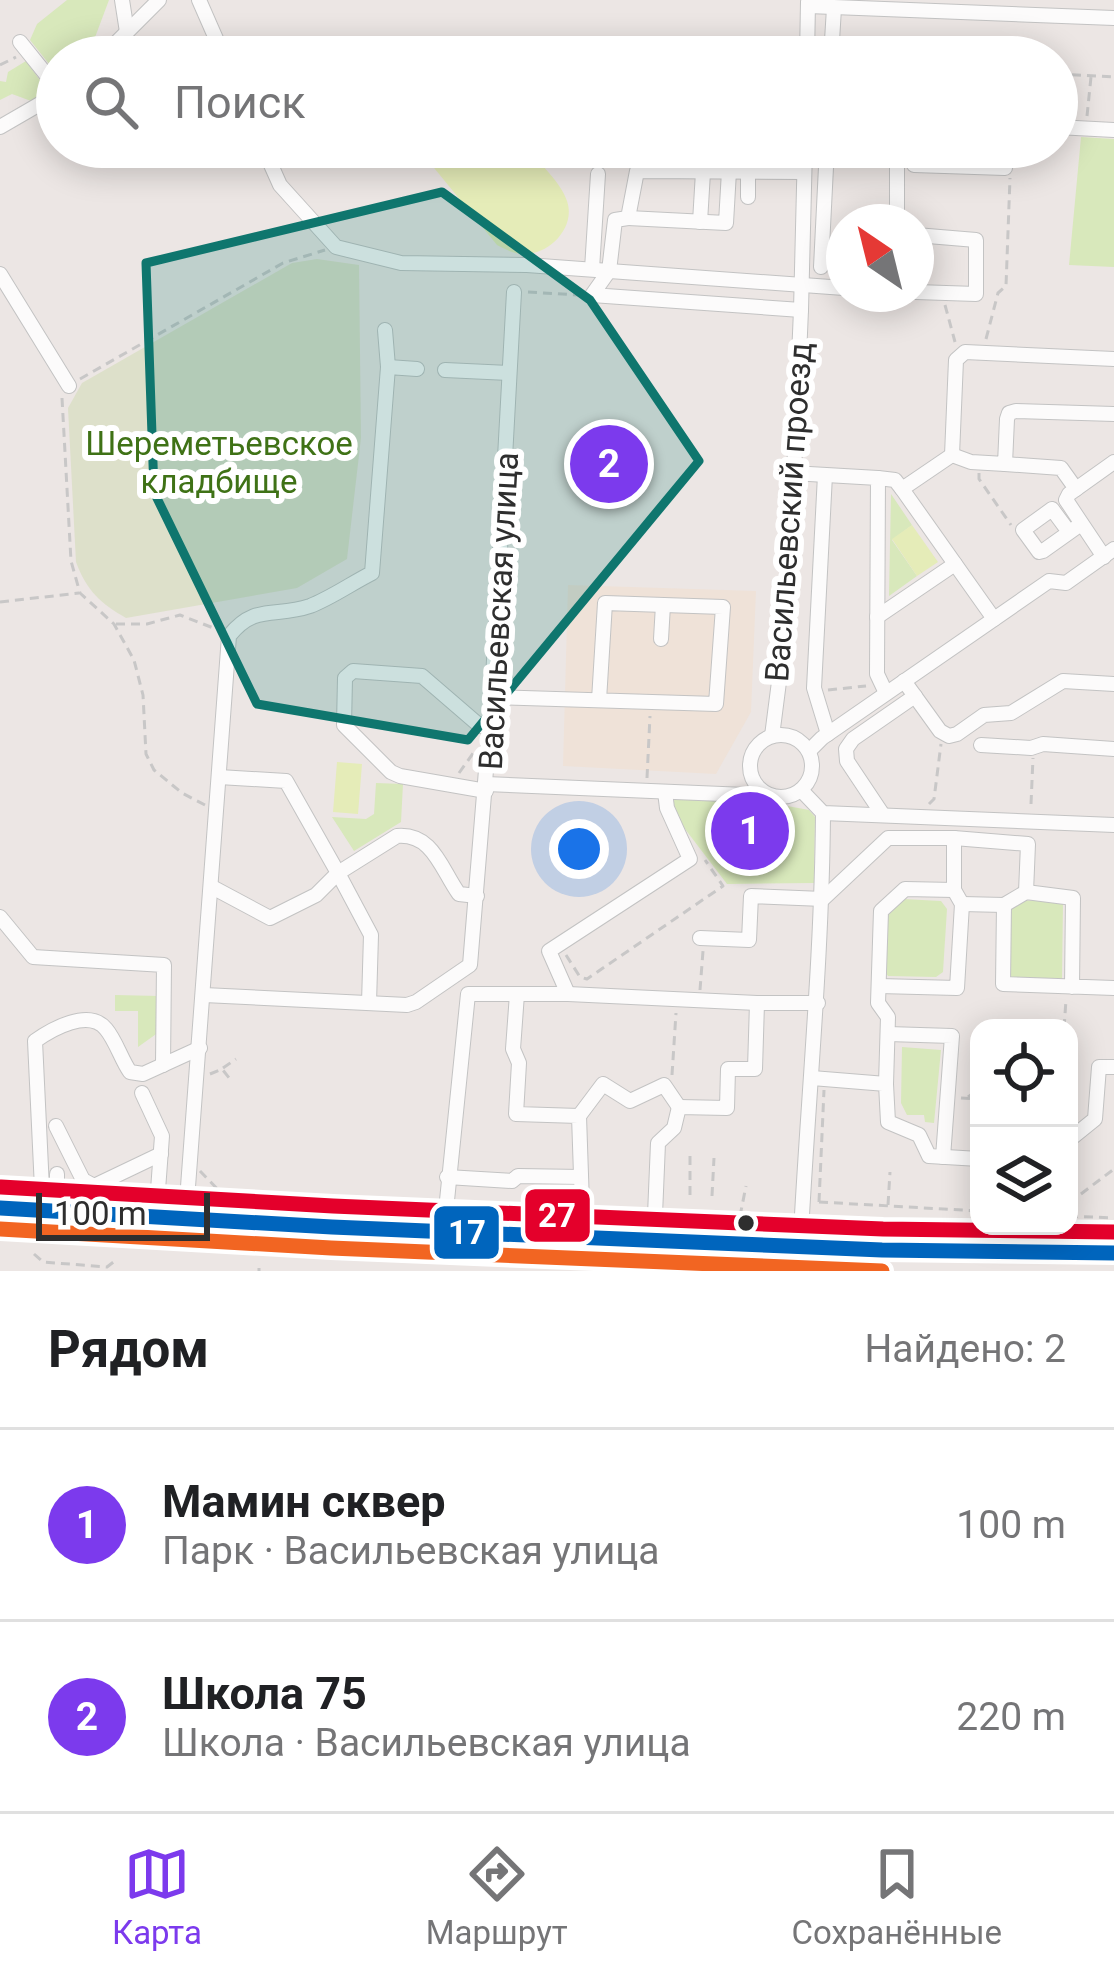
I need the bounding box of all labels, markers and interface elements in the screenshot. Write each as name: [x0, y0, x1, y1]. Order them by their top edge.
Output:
search box: [36, 36, 1078, 168]
icon: search: [78, 69, 144, 135]
text: Поиск: [174, 76, 306, 129]
north arrow: [826, 204, 934, 312]
street label: Васильевский проезд: [757, 341, 820, 683]
pin: 2: [570, 419, 648, 509]
park label: Шереметьевское кладбище: [85, 424, 353, 501]
street label: Васильевская улица: [471, 451, 526, 771]
pin: 1: [711, 786, 789, 876]
your location: [549, 819, 609, 879]
map controls: [970, 1019, 1078, 1235]
button: locate: [970, 1019, 1078, 1127]
button: layers: [970, 1127, 1078, 1235]
scale bar: [36, 1187, 210, 1240]
line badge: 27: [523, 1187, 592, 1244]
text: 100 m: [54, 1194, 147, 1233]
text: 27: [538, 1196, 576, 1235]
line badge: 17: [432, 1204, 501, 1261]
unlabelled marker: [735, 1212, 757, 1234]
text: 17: [448, 1213, 486, 1252]
text: Рядом: [48, 1320, 209, 1379]
text: Найдено: 2: [864, 1326, 1066, 1372]
text: Мамин сквер: [162, 1475, 446, 1528]
text: 1: [76, 1502, 98, 1548]
text: 100 m: [956, 1502, 1066, 1548]
text: Парк · Васильевская улица: [162, 1528, 660, 1574]
text: Школа 75: [162, 1667, 367, 1720]
text: 2: [76, 1694, 98, 1740]
text: 220 m: [956, 1694, 1066, 1740]
text: Школа · Васильевская улица: [162, 1720, 691, 1766]
tab: Карта: [112, 1841, 202, 1952]
tab: Маршрут: [426, 1841, 568, 1952]
tab: Сохранённые: [792, 1841, 1002, 1952]

